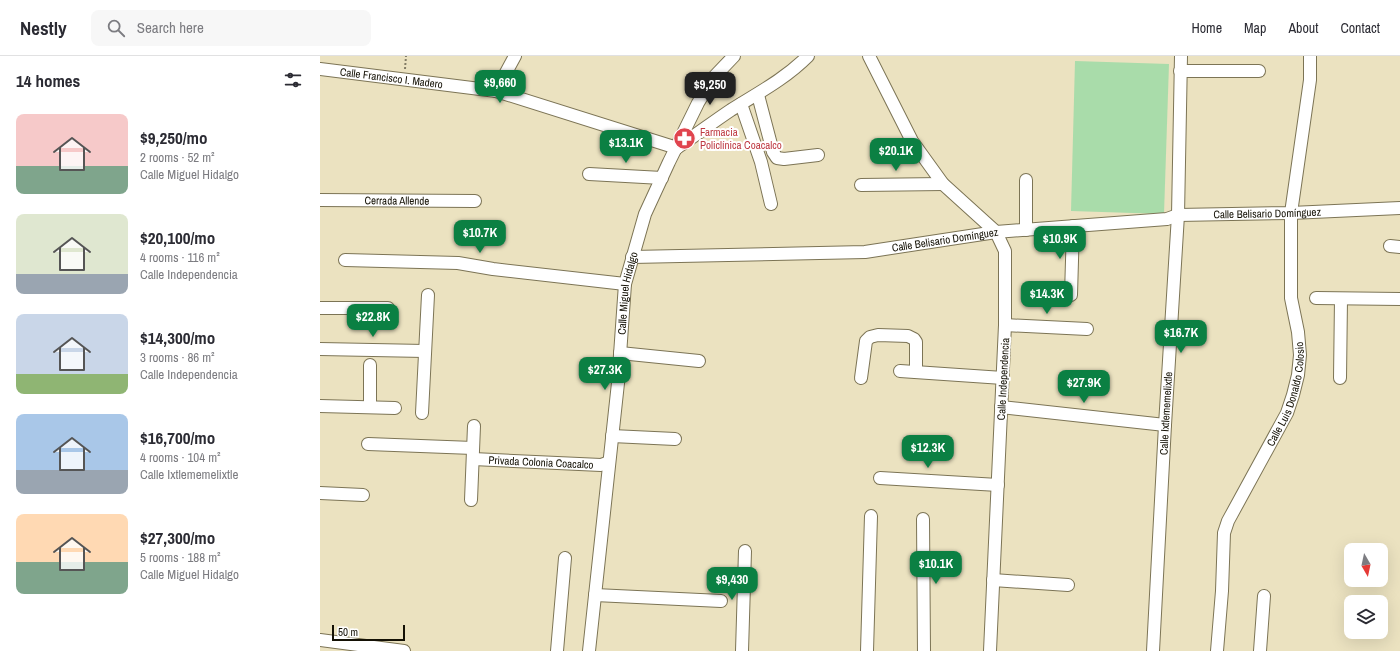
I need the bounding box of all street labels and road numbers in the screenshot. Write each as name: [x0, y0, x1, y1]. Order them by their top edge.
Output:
street label: Calle Francisco I. Madero: [339, 65, 444, 91]
street label: Cerrada Allende: [365, 193, 429, 208]
street label: Calle Belisario Domínguez: [1213, 205, 1322, 221]
street label: Calle Belisario Domínguez: [891, 225, 1000, 255]
street label: Calle Miguel Hidalgo: [614, 250, 641, 335]
street label: Calle Independencia: [994, 337, 1012, 421]
street label: Calle Luis Donaldo Colosio: [1263, 341, 1307, 449]
street label: Calle Ixtlememelixtle: [1156, 371, 1175, 455]
street label: Privada Colonia Coacalco: [488, 453, 594, 472]

